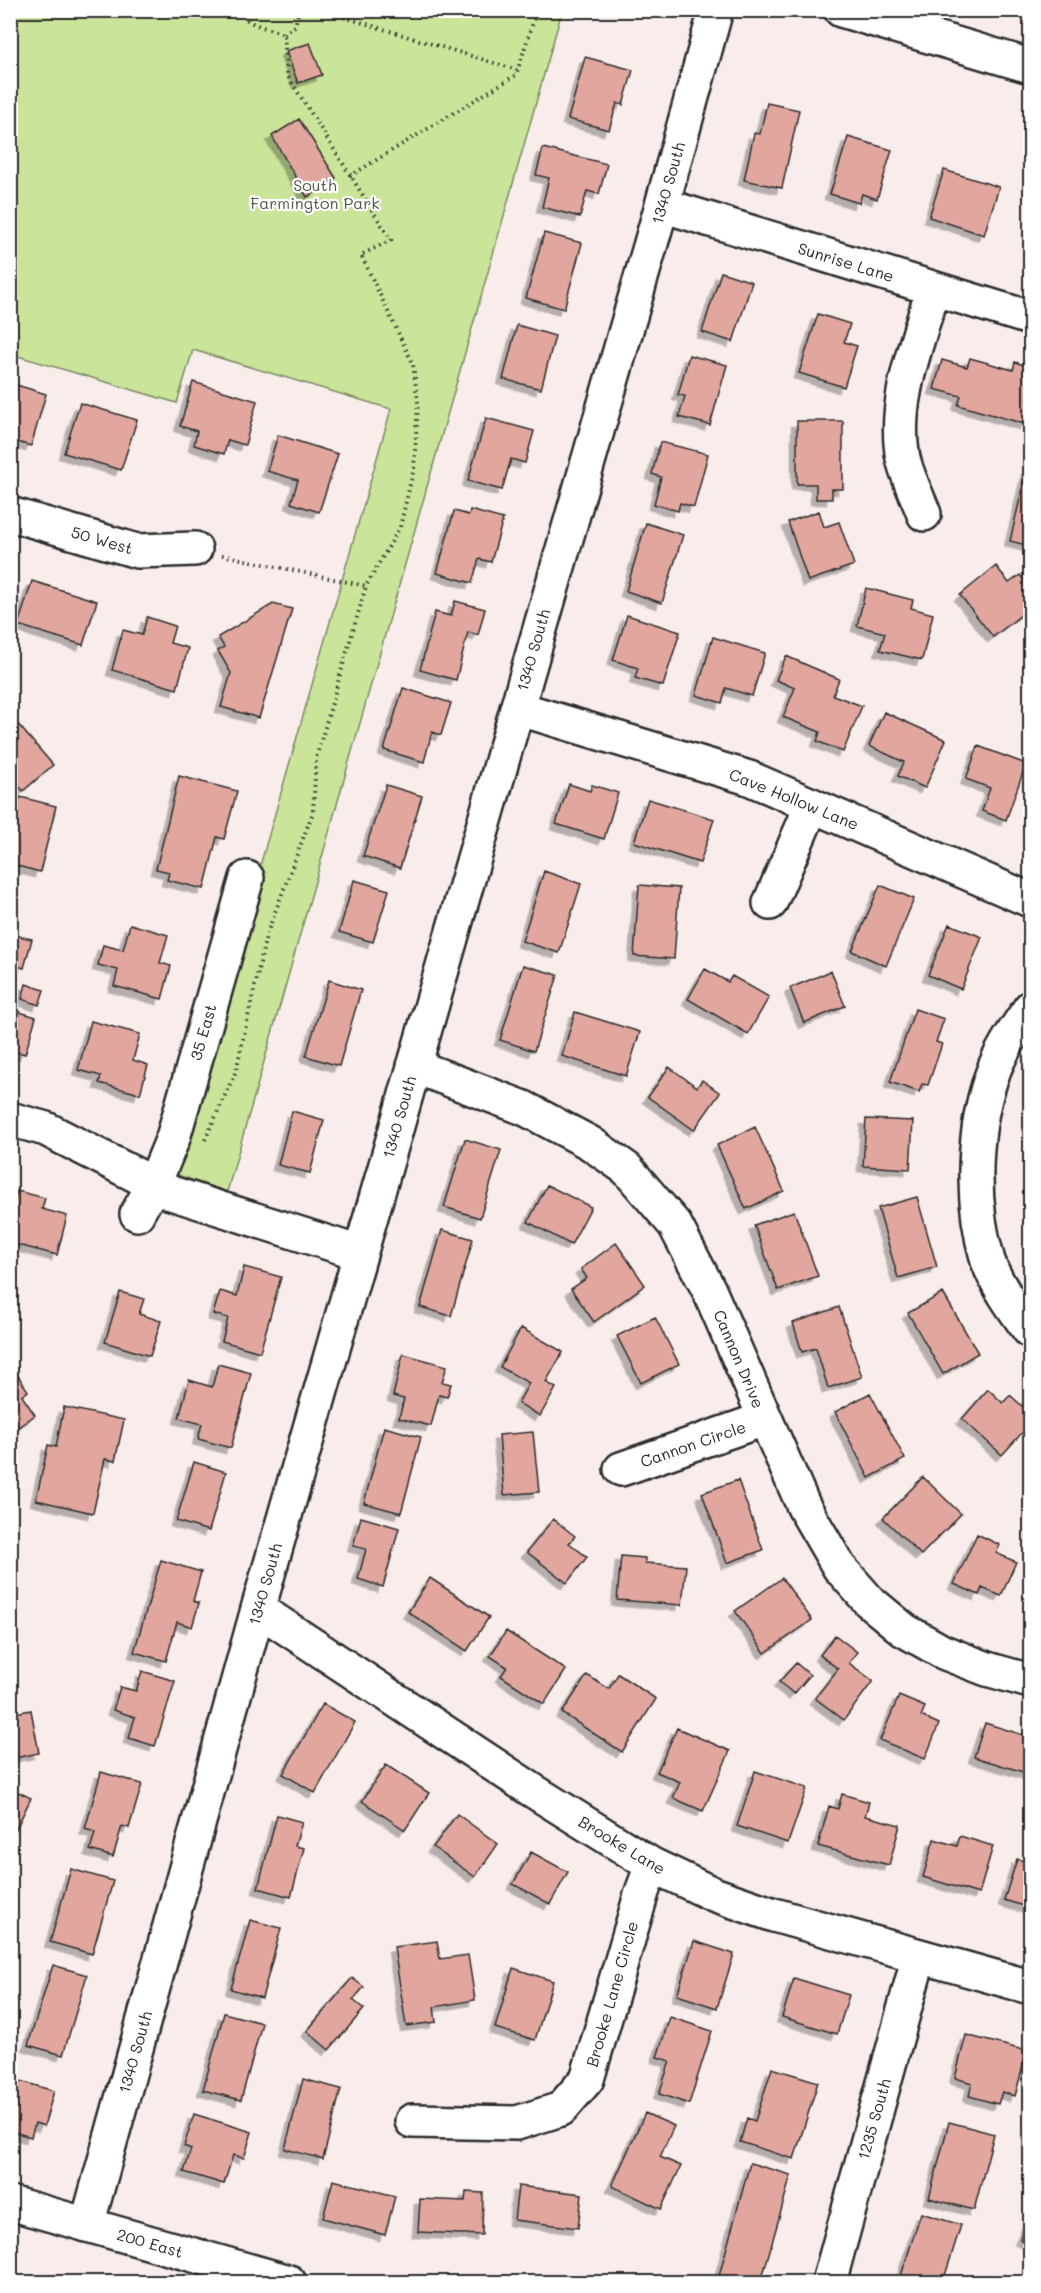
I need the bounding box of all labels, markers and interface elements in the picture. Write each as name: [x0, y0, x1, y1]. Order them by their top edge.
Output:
street label: 1340 South: [646, 139, 689, 226]
park label: South Farmington Park: [250, 174, 380, 213]
street label: Sunrise Lane: [795, 237, 897, 286]
street label: 50 West: [69, 521, 135, 558]
street label: 1340 South: [511, 606, 554, 693]
street label: Cave Hollow Lane: [726, 763, 862, 834]
street label: 35 East: [184, 1001, 221, 1063]
street label: 1340 South: [377, 1073, 420, 1160]
street label: Cannon Drive: [709, 1306, 770, 1411]
street label: Cannon Circle: [637, 1416, 748, 1471]
street label: 1340 South: [243, 1540, 286, 1627]
street label: Brooke Lane: [575, 1810, 670, 1879]
street label: Brooke Lane Circle: [581, 1919, 642, 2069]
street label: 1340 South: [113, 2008, 156, 2095]
street label: 1235 South: [852, 2076, 895, 2162]
street label: 200 East: [115, 2223, 186, 2262]

